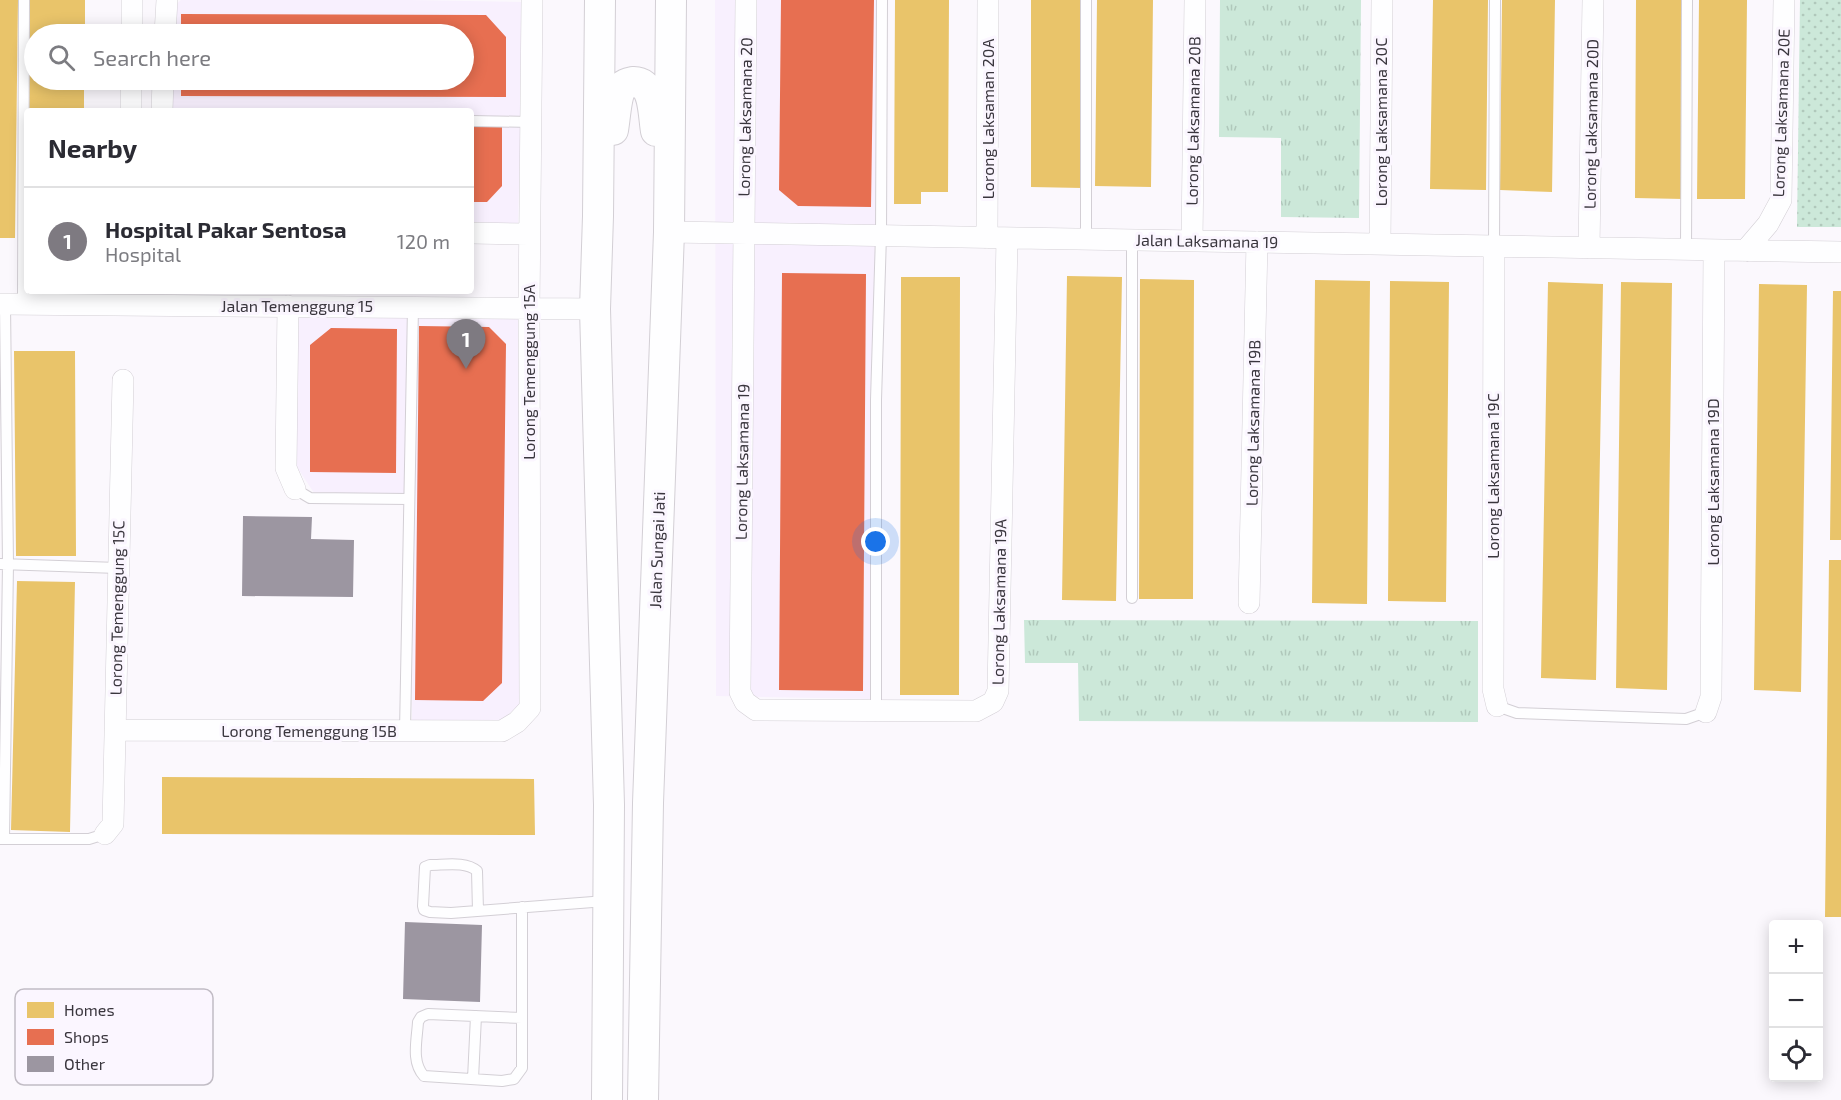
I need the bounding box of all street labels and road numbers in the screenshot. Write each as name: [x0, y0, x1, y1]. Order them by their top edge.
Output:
street label: Lorong Laksamana 20E: [1768, 28, 1793, 198]
street label: Lorong Laksamana 20B: [1182, 36, 1203, 206]
street label: Lorong Laksamana 20: [734, 37, 755, 197]
street label: Lorong Laksamana 20C: [1371, 38, 1390, 206]
street label: Lorong Laksaman 20A: [978, 39, 997, 199]
street label: Lorong Laksamana 20D: [1580, 39, 1601, 209]
street label: Jalan Laksamana 19: [1136, 230, 1278, 251]
street label: Lorong Temenggung 15A: [519, 284, 538, 460]
street label: Jalan Temenggung 15: [221, 296, 373, 315]
street label: Lorong Laksamana 19B: [1242, 340, 1263, 506]
street label: Lorong Laksamana 19: [731, 384, 752, 540]
street label: Lorong Laksamana 19C: [1483, 393, 1502, 559]
street label: Lorong Laksamana 19D: [1703, 398, 1722, 566]
street label: Jalan Sungai Jati: [645, 491, 668, 609]
street label: Lorong Laksamana 19A: [988, 519, 1009, 685]
street label: Lorong Temenggung 15C: [105, 520, 128, 696]
street label: Lorong Temenggung 15B: [221, 721, 397, 740]

